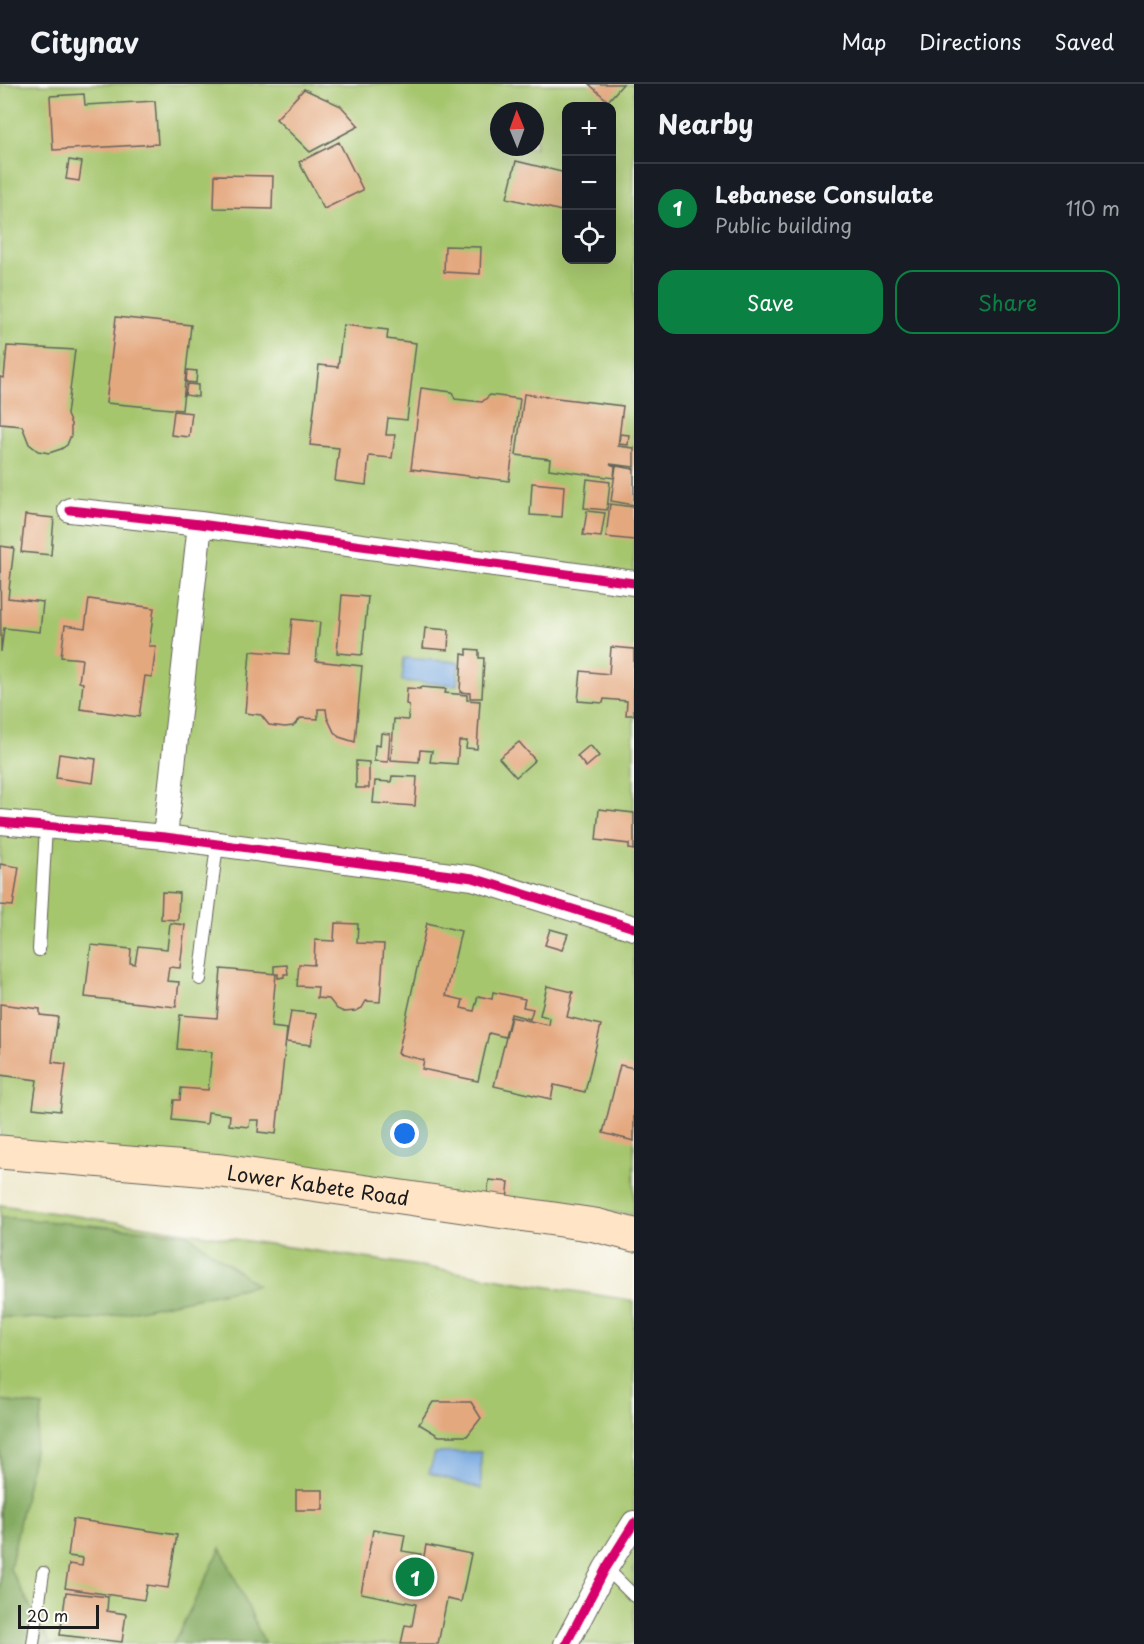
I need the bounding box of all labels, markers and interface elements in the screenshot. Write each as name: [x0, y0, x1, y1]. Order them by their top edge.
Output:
text: Citynav: [30, 20, 139, 63]
text: Map: [841, 25, 886, 57]
text: Directions: [919, 25, 1021, 57]
text: Saved: [1054, 25, 1114, 57]
north arrow: [490, 102, 544, 156]
map controls: [562, 102, 616, 264]
button: +: [562, 102, 616, 156]
text: Nearby: [658, 104, 753, 143]
button: −: [562, 156, 616, 210]
text: Lebanese Consulate: [715, 177, 934, 210]
text: 1: [673, 193, 682, 223]
text: 110 m: [1066, 193, 1120, 223]
button: locate: [562, 210, 616, 264]
text: Public building: [715, 210, 852, 240]
button: Save: [658, 270, 883, 334]
button: Share: [895, 270, 1120, 334]
your location: [390, 1119, 419, 1148]
street label: Lower Kabete Road: [225, 1157, 411, 1213]
pin: 1: [396, 1554, 434, 1600]
scale bar: [18, 1602, 99, 1630]
text: 20 m: [27, 1603, 68, 1627]

